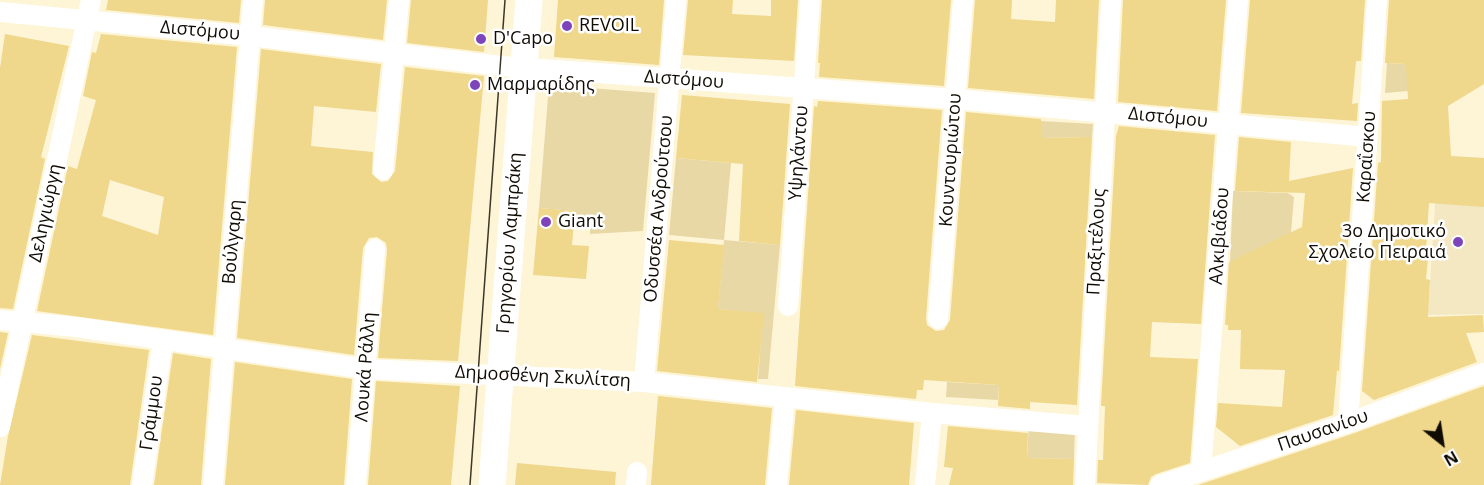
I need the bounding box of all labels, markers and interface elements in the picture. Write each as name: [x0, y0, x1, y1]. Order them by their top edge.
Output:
place label: REVOIL: [579, 15, 639, 37]
street label: Διστόμου: [159, 17, 241, 45]
marker: REVOIL: [560, 19, 574, 33]
place label: D'Capo: [493, 28, 553, 50]
marker: D'Capo: [474, 32, 488, 46]
street label: Διστόμου: [643, 66, 725, 94]
place label: Μαρμαρίδης: [487, 74, 595, 96]
marker: Μαρμαρίδης: [468, 78, 482, 92]
street label: Κουντουριώτου: [936, 92, 966, 228]
street label: Διστόμου: [1127, 103, 1209, 133]
street label: Υψηλάντου: [785, 105, 813, 201]
street label: Καραΐσκου: [1353, 110, 1381, 204]
street label: Οδυσσέα Ανδρούτσου: [640, 114, 678, 304]
street label: Γρηγορίου Λαμπράκη: [493, 152, 527, 334]
street label: Δεληγιώργη: [25, 162, 67, 264]
street label: Αλκιβιάδου: [1206, 187, 1234, 285]
street label: Πραξιτέλους: [1083, 188, 1111, 296]
street label: Βούλγαρη: [219, 199, 247, 285]
place label: Giant: [558, 211, 603, 233]
marker: Giant: [539, 215, 553, 229]
place label: 3ο Δημοτικό Σχολείο Πειραιά: [1309, 221, 1446, 264]
marker: 3ο Δημοτικό Σχολείο Πειραιά: [1451, 235, 1465, 249]
street label: Λουκά Ράλλη: [351, 311, 381, 423]
street label: Δημοσθένη Σκυλίτση: [455, 362, 631, 392]
street label: Γράμμου: [136, 374, 168, 452]
street label: Παυσανίου: [1275, 405, 1371, 457]
north arrow: [1412, 413, 1472, 473]
text: N: [1440, 446, 1462, 471]

